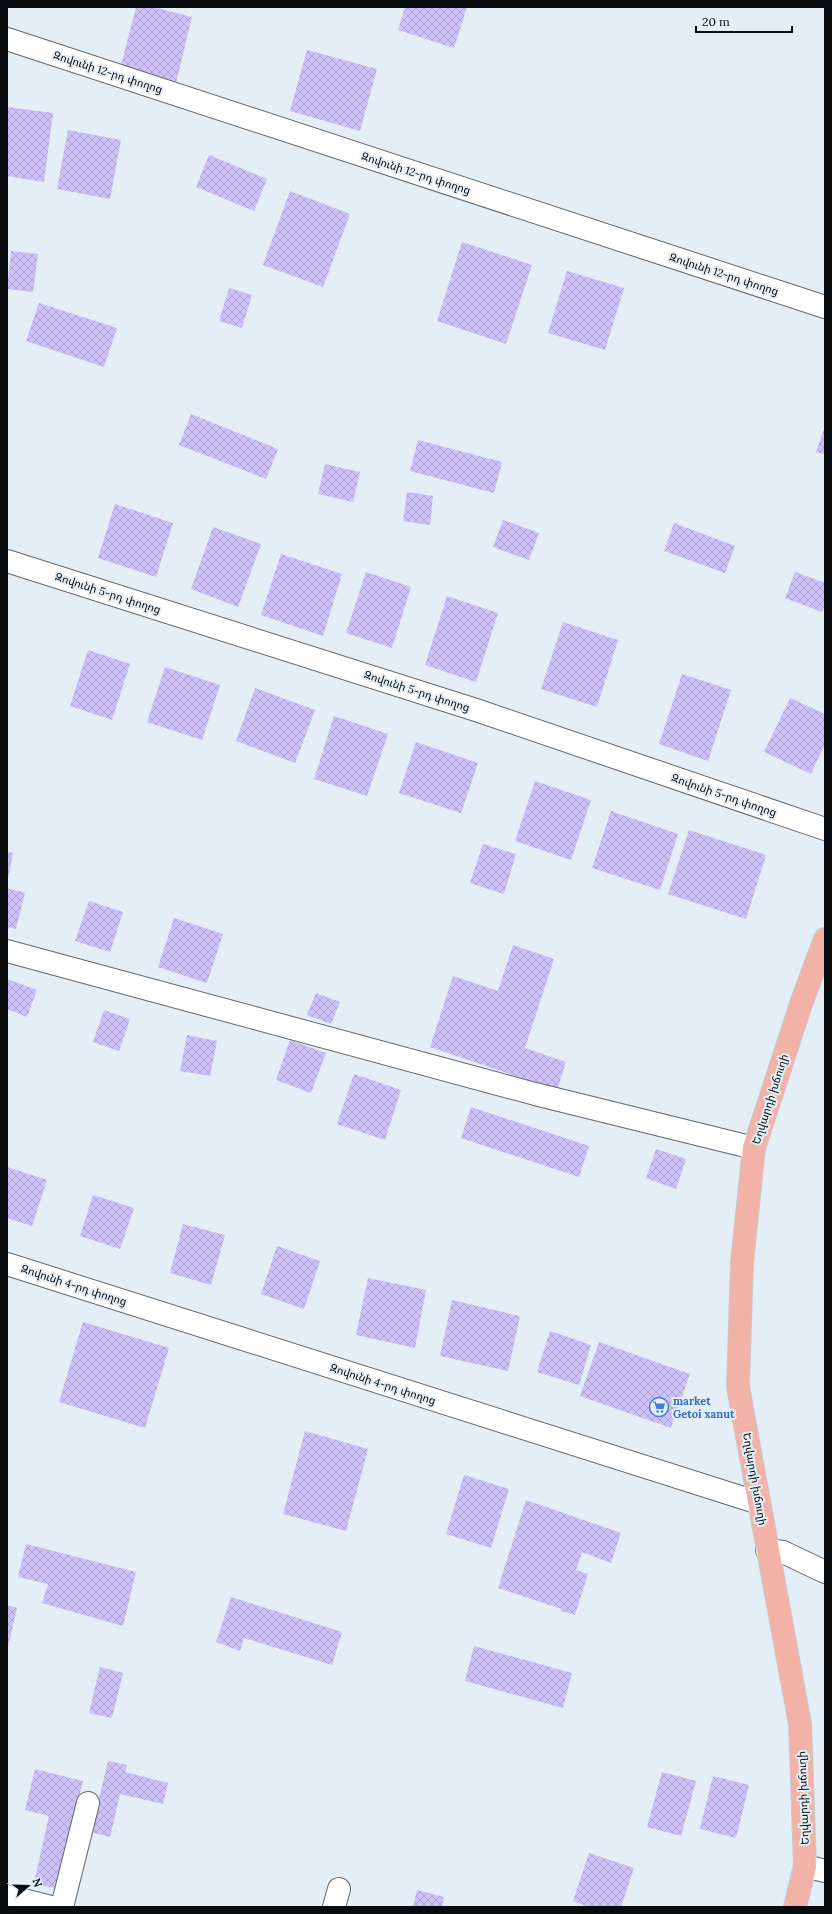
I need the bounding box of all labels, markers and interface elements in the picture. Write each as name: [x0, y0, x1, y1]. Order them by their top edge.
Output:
scale bar: [696, 8, 792, 34]
text: 20 m: [702, 14, 730, 29]
street label: Զովունի 12-րդ փողոց: [52, 48, 164, 96]
street label: Զովունի 12-րդ փողոց: [360, 149, 472, 197]
street label: Զովունի 12-րդ փողոց: [668, 250, 780, 298]
street label: Զովունի 5-րդ փողոց: [53, 569, 163, 617]
street label: Զովունի 5-րդ փողոց: [362, 667, 472, 715]
street label: Զովունի 5-րդ փողոց: [670, 770, 778, 820]
street label: Եղվարդի խճուղի: [749, 1052, 791, 1146]
street label: Զովունի 4-րդ փողոց: [19, 1261, 129, 1309]
street label: Զովունի 4-րդ փողոց: [328, 1360, 438, 1408]
place label: market Getoi xanut: [673, 1394, 735, 1421]
supermarket icon: market Getoi xanut: [648, 1396, 670, 1418]
street label: Եղվարդի խճուղի: [740, 1432, 770, 1526]
street label: Եղվարդի խճուղի: [794, 1751, 812, 1845]
north arrow: [8, 1866, 48, 1906]
text: N: [29, 1876, 46, 1889]

